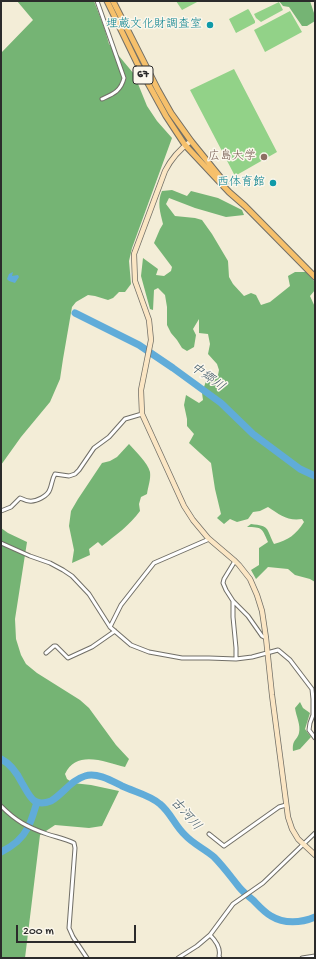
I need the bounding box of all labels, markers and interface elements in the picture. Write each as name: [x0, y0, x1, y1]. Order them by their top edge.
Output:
place label: 埋蔵文化財調査室: [106, 18, 202, 32]
marker: 埋蔵文化財調査室: [205, 20, 215, 30]
road number: 67: [133, 66, 153, 84]
place label: 広島大学: [208, 150, 256, 164]
marker: 広島大学: [259, 152, 269, 162]
place label: 西体育館: [217, 176, 265, 190]
marker: 西体育館: [268, 178, 278, 188]
water label: 中郷川: [187, 360, 227, 396]
water label: 古河川: [166, 795, 204, 835]
scale bar: [18, 917, 138, 943]
text: 200 m: [23, 925, 54, 939]

